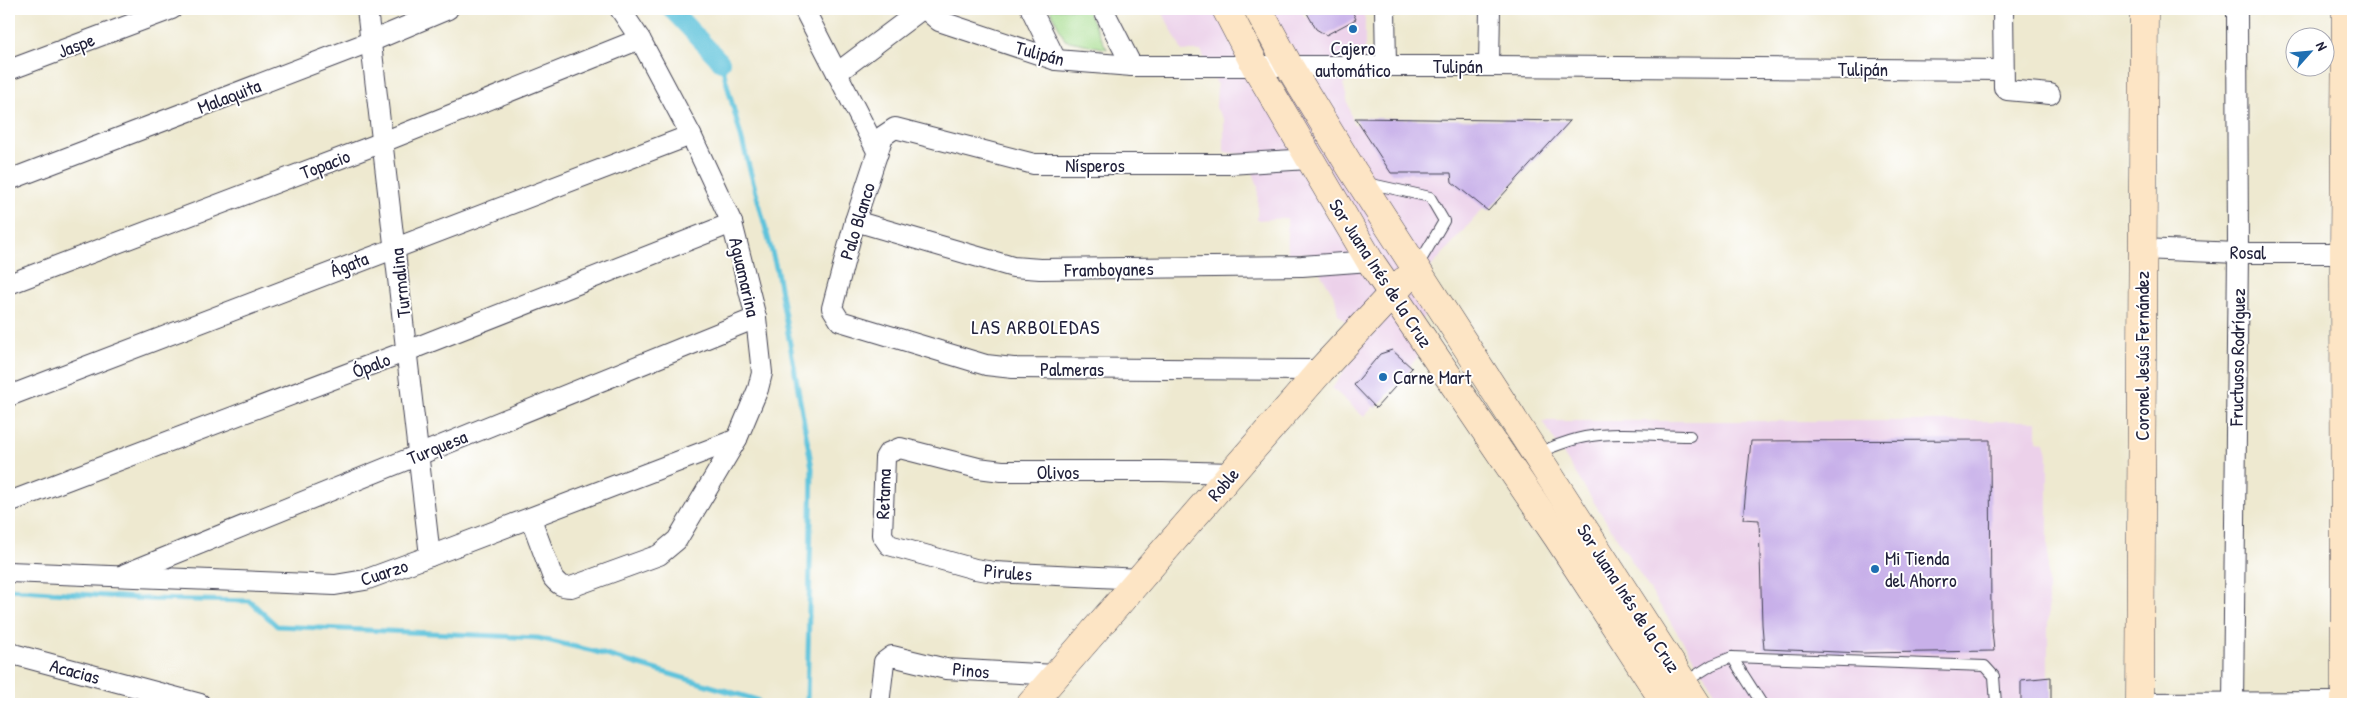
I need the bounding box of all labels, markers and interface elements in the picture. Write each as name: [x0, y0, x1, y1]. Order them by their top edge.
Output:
marker: Cajero automático: [1347, 23, 1359, 35]
street label: Jaspe: [54, 26, 99, 64]
north arrow: [2284, 28, 2334, 78]
street label: Tulipán: [1012, 34, 1068, 72]
place label: Cajero automático: [1315, 35, 1391, 83]
text: N: [2312, 38, 2332, 54]
street label: Tulipán: [1433, 53, 1483, 79]
street label: Tulipán: [1838, 56, 1888, 82]
street label: Malaquita: [194, 72, 265, 120]
street label: Topacio: [296, 143, 354, 185]
street label: Nísperos: [1065, 152, 1125, 178]
street label: Palo Blanco: [833, 179, 881, 263]
street label: Sor Juana Inés de la Cruz: [1323, 194, 1439, 352]
street label: Aguamarina: [723, 235, 767, 320]
street label: Rosal: [2230, 239, 2267, 265]
street label: Ágata: [326, 245, 372, 283]
street label: Turmalina: [383, 247, 417, 319]
street label: Framboyanes: [1063, 255, 1154, 283]
street label: Coronel Jesús Fernández: [2129, 271, 2155, 441]
street label: Fructuoso Rodríguez: [2223, 288, 2251, 427]
district label: LAS ARBOLEDAS: [972, 313, 1100, 340]
street label: Ópalo: [348, 346, 394, 384]
street label: Palmeras: [1040, 356, 1104, 382]
place label: Carne Mart: [1393, 364, 1472, 390]
marker: Carne Mart: [1377, 371, 1389, 383]
street label: Turquesa: [403, 423, 471, 471]
street label: Olivos: [1037, 459, 1079, 485]
street label: Roble: [1201, 461, 1245, 506]
street label: Retama: [869, 468, 897, 520]
street label: Sor Juana Inés de la Cruz: [1571, 519, 1687, 677]
place label: Mi Tienda del Ahorro: [1885, 545, 1957, 593]
street label: Cuarzo: [357, 552, 411, 592]
street label: Pirules: [983, 557, 1033, 587]
marker: Mi Tienda del Ahorro: [1869, 563, 1881, 575]
street label: Acacias: [47, 652, 103, 690]
street label: Pinos: [951, 655, 991, 685]

